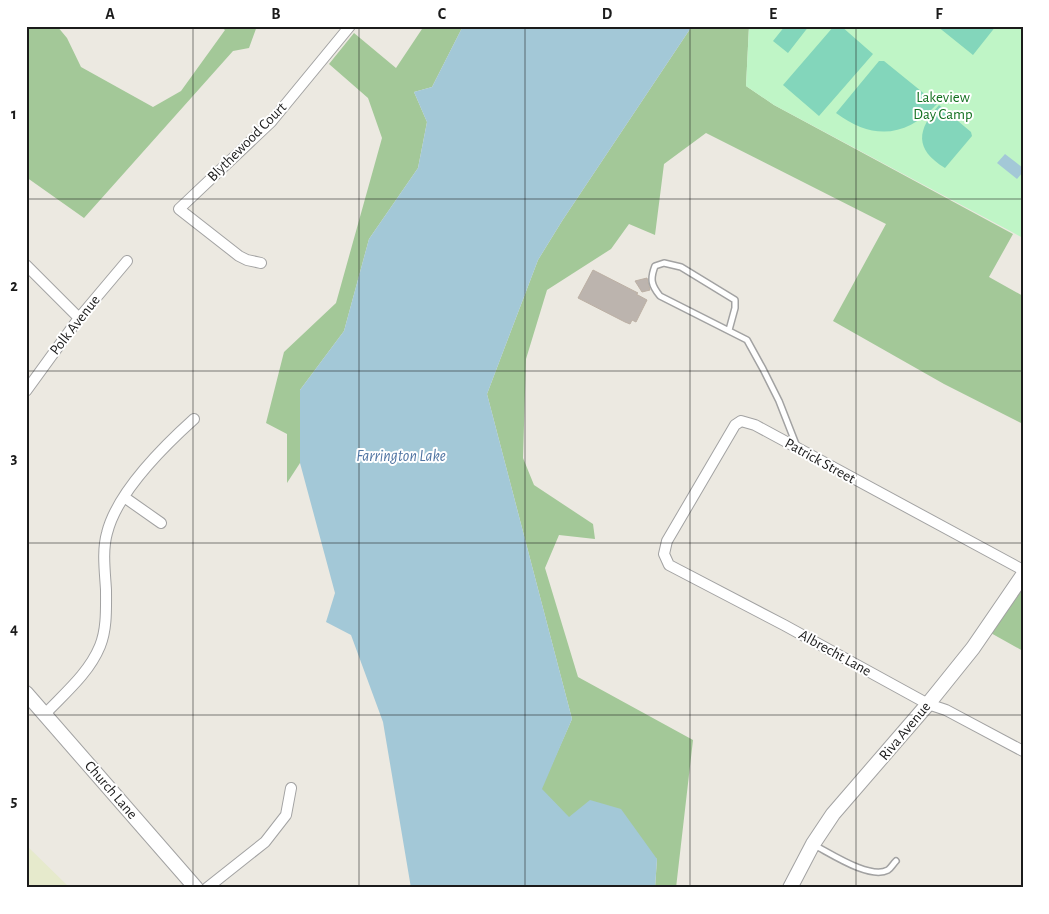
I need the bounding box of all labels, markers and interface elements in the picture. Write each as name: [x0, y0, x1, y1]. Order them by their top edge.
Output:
text: A: [105, 6, 115, 22]
text: B: [271, 6, 281, 22]
text: C: [438, 6, 447, 22]
text: D: [602, 6, 613, 22]
text: E: [769, 6, 777, 22]
text: F: [935, 6, 943, 22]
park label: Lakeview Day Camp: [913, 90, 973, 122]
street label: Blythewood Court: [205, 100, 289, 184]
text: 1: [11, 106, 17, 122]
text: 2: [10, 278, 18, 294]
street label: Polk Avenue: [47, 292, 103, 358]
street label: Patrick Street: [782, 436, 858, 487]
water label: Farrington Lake: [356, 448, 446, 464]
text: 3: [11, 450, 18, 466]
text: 4: [10, 621, 18, 637]
street label: Albrecht Lane: [796, 627, 874, 679]
street label: Riva Avenue: [876, 699, 934, 763]
street label: Church Lane: [82, 758, 140, 822]
text: 5: [11, 793, 18, 809]

